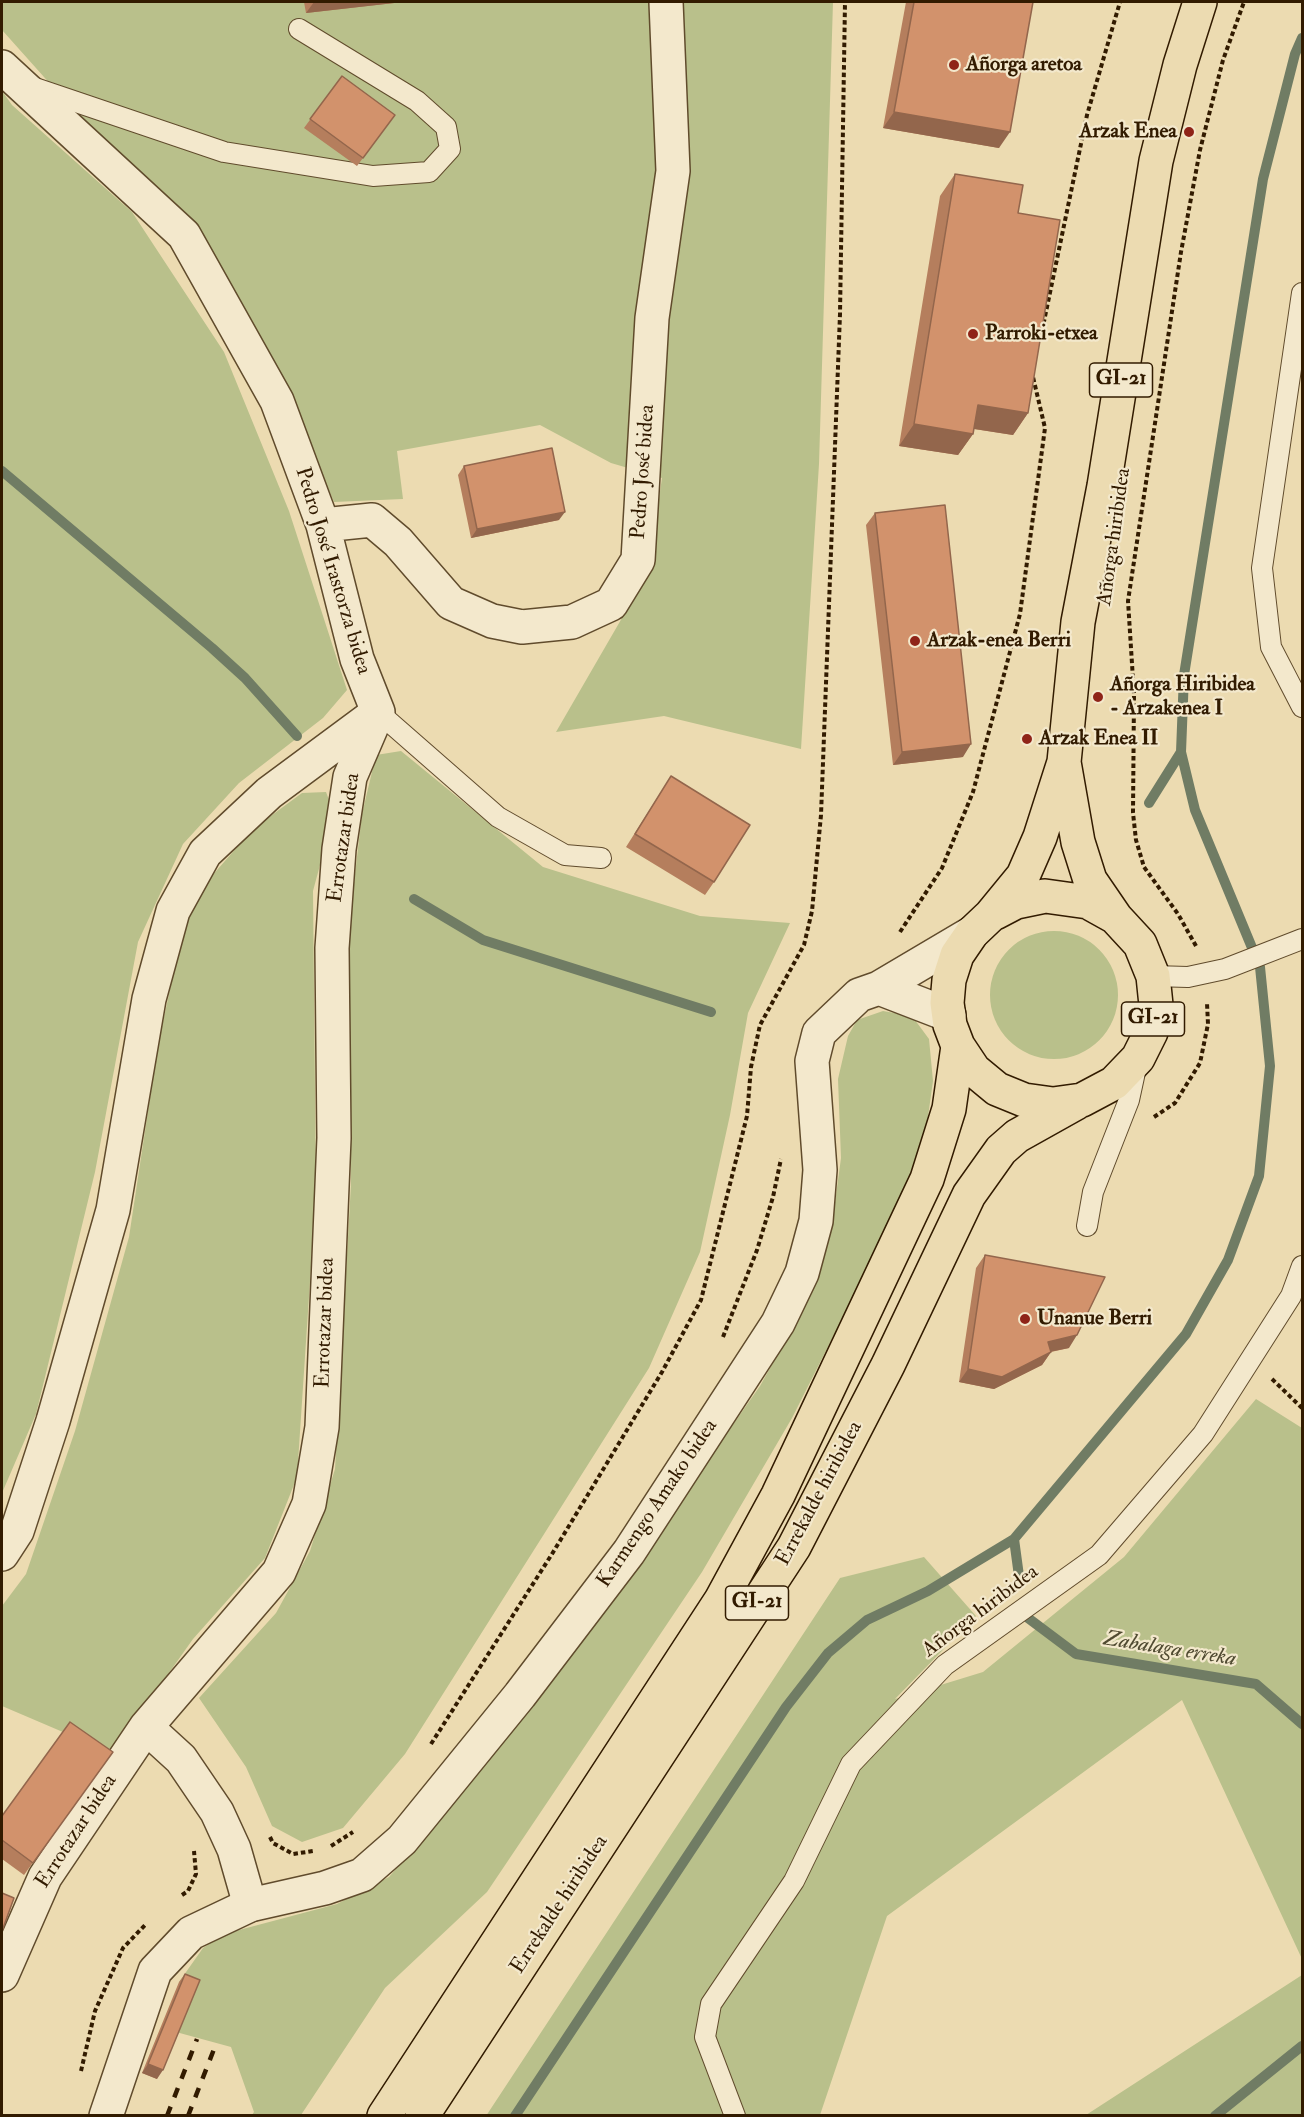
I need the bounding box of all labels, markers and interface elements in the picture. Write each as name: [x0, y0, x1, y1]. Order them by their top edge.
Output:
place label: Añorga aretoa: [966, 52, 1082, 78]
marker: Añorga aretoa: [947, 58, 961, 72]
place label: Arzak Enea: [1079, 119, 1177, 145]
marker: Arzak Enea: [1182, 125, 1196, 139]
place label: Parroki-etxea: [985, 321, 1098, 347]
marker: Parroki-etxea: [966, 327, 980, 341]
road number: GI-21: [1090, 363, 1152, 397]
street label: Pedro José bidea: [627, 404, 661, 540]
street label: Pedro José Irastorza bidea: [288, 464, 376, 678]
street label: Añorga hiribidea: [1093, 467, 1137, 607]
place label: Arzak-enea Berri: [927, 628, 1071, 654]
marker: Arzak-enea Berri: [908, 634, 922, 648]
place label: Añorga Hiribidea - Arzakenea I: [1110, 672, 1255, 722]
marker: Añorga Hiribidea - Arzakenea I: [1091, 690, 1105, 704]
place label: Arzak Enea II: [1039, 726, 1158, 752]
marker: Arzak Enea II: [1020, 732, 1034, 746]
street label: Errotazar bidea: [323, 772, 367, 904]
road number: GI-21: [1122, 1002, 1184, 1036]
street label: Errotazar bidea: [311, 1257, 341, 1389]
place label: Unanue Berri: [1037, 1306, 1152, 1332]
marker: Unanue Berri: [1018, 1312, 1032, 1326]
street label: Karmengo Amako bidea: [592, 1415, 724, 1593]
street label: Errekalde hiribidea: [771, 1417, 869, 1571]
street label: Añorga hiribidea: [918, 1560, 1044, 1664]
road number: GI-21: [726, 1586, 789, 1620]
water label: Zabalaga erreka: [1102, 1627, 1238, 1673]
street label: Errotazar bidea: [31, 1770, 123, 1894]
street label: Errekalde hiribidea: [506, 1831, 614, 1979]

